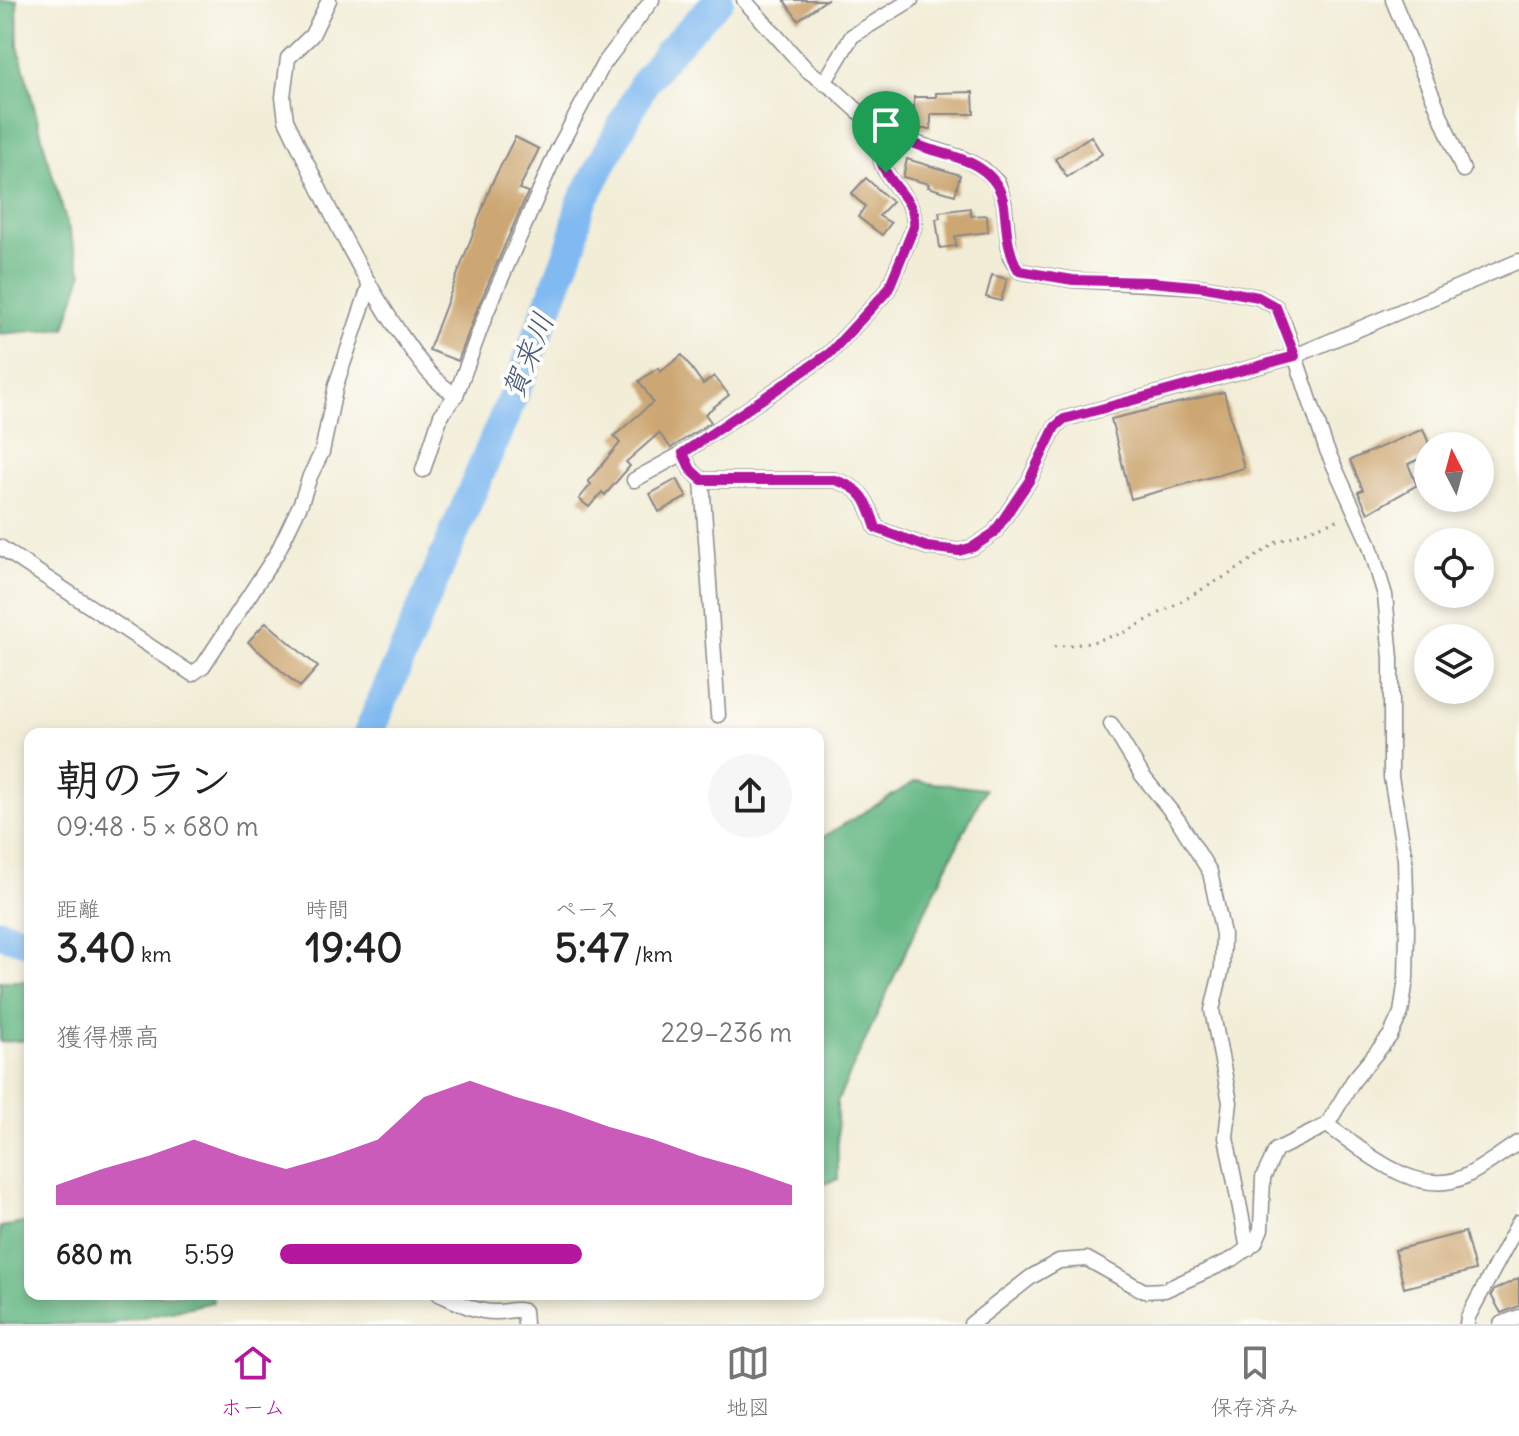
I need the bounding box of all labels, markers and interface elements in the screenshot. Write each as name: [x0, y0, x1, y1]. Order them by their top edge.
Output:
pin: [852, 91, 920, 173]
icon: arrive: [864, 103, 908, 147]
water label: 賀来川: [493, 307, 562, 404]
north arrow: [1414, 432, 1494, 512]
map controls: [1414, 432, 1494, 704]
button: locate: [1414, 528, 1494, 608]
button: layers: [1414, 624, 1494, 704]
text: 朝のラン: [56, 752, 232, 807]
button: share: [708, 754, 792, 838]
text: 09:48 · 5 × 680 m: [56, 810, 259, 843]
text: 距離: [56, 895, 100, 923]
text: 時間: [305, 895, 349, 923]
text: ペース: [555, 895, 619, 923]
text: 3.40: [56, 923, 136, 973]
text: 19:40: [305, 923, 403, 973]
text: 5:47: [555, 923, 629, 973]
text: km: [136, 940, 171, 968]
text: /km: [629, 940, 673, 968]
text: 229–236 m: [661, 1016, 792, 1049]
text: 獲得標高: [56, 1020, 160, 1053]
text: 680 m: [56, 1238, 132, 1271]
text: 5:59: [184, 1238, 235, 1271]
tab: ホーム: [220, 1341, 285, 1421]
tab: 地図: [726, 1341, 770, 1421]
tab: 保存済み: [1211, 1341, 1299, 1421]

